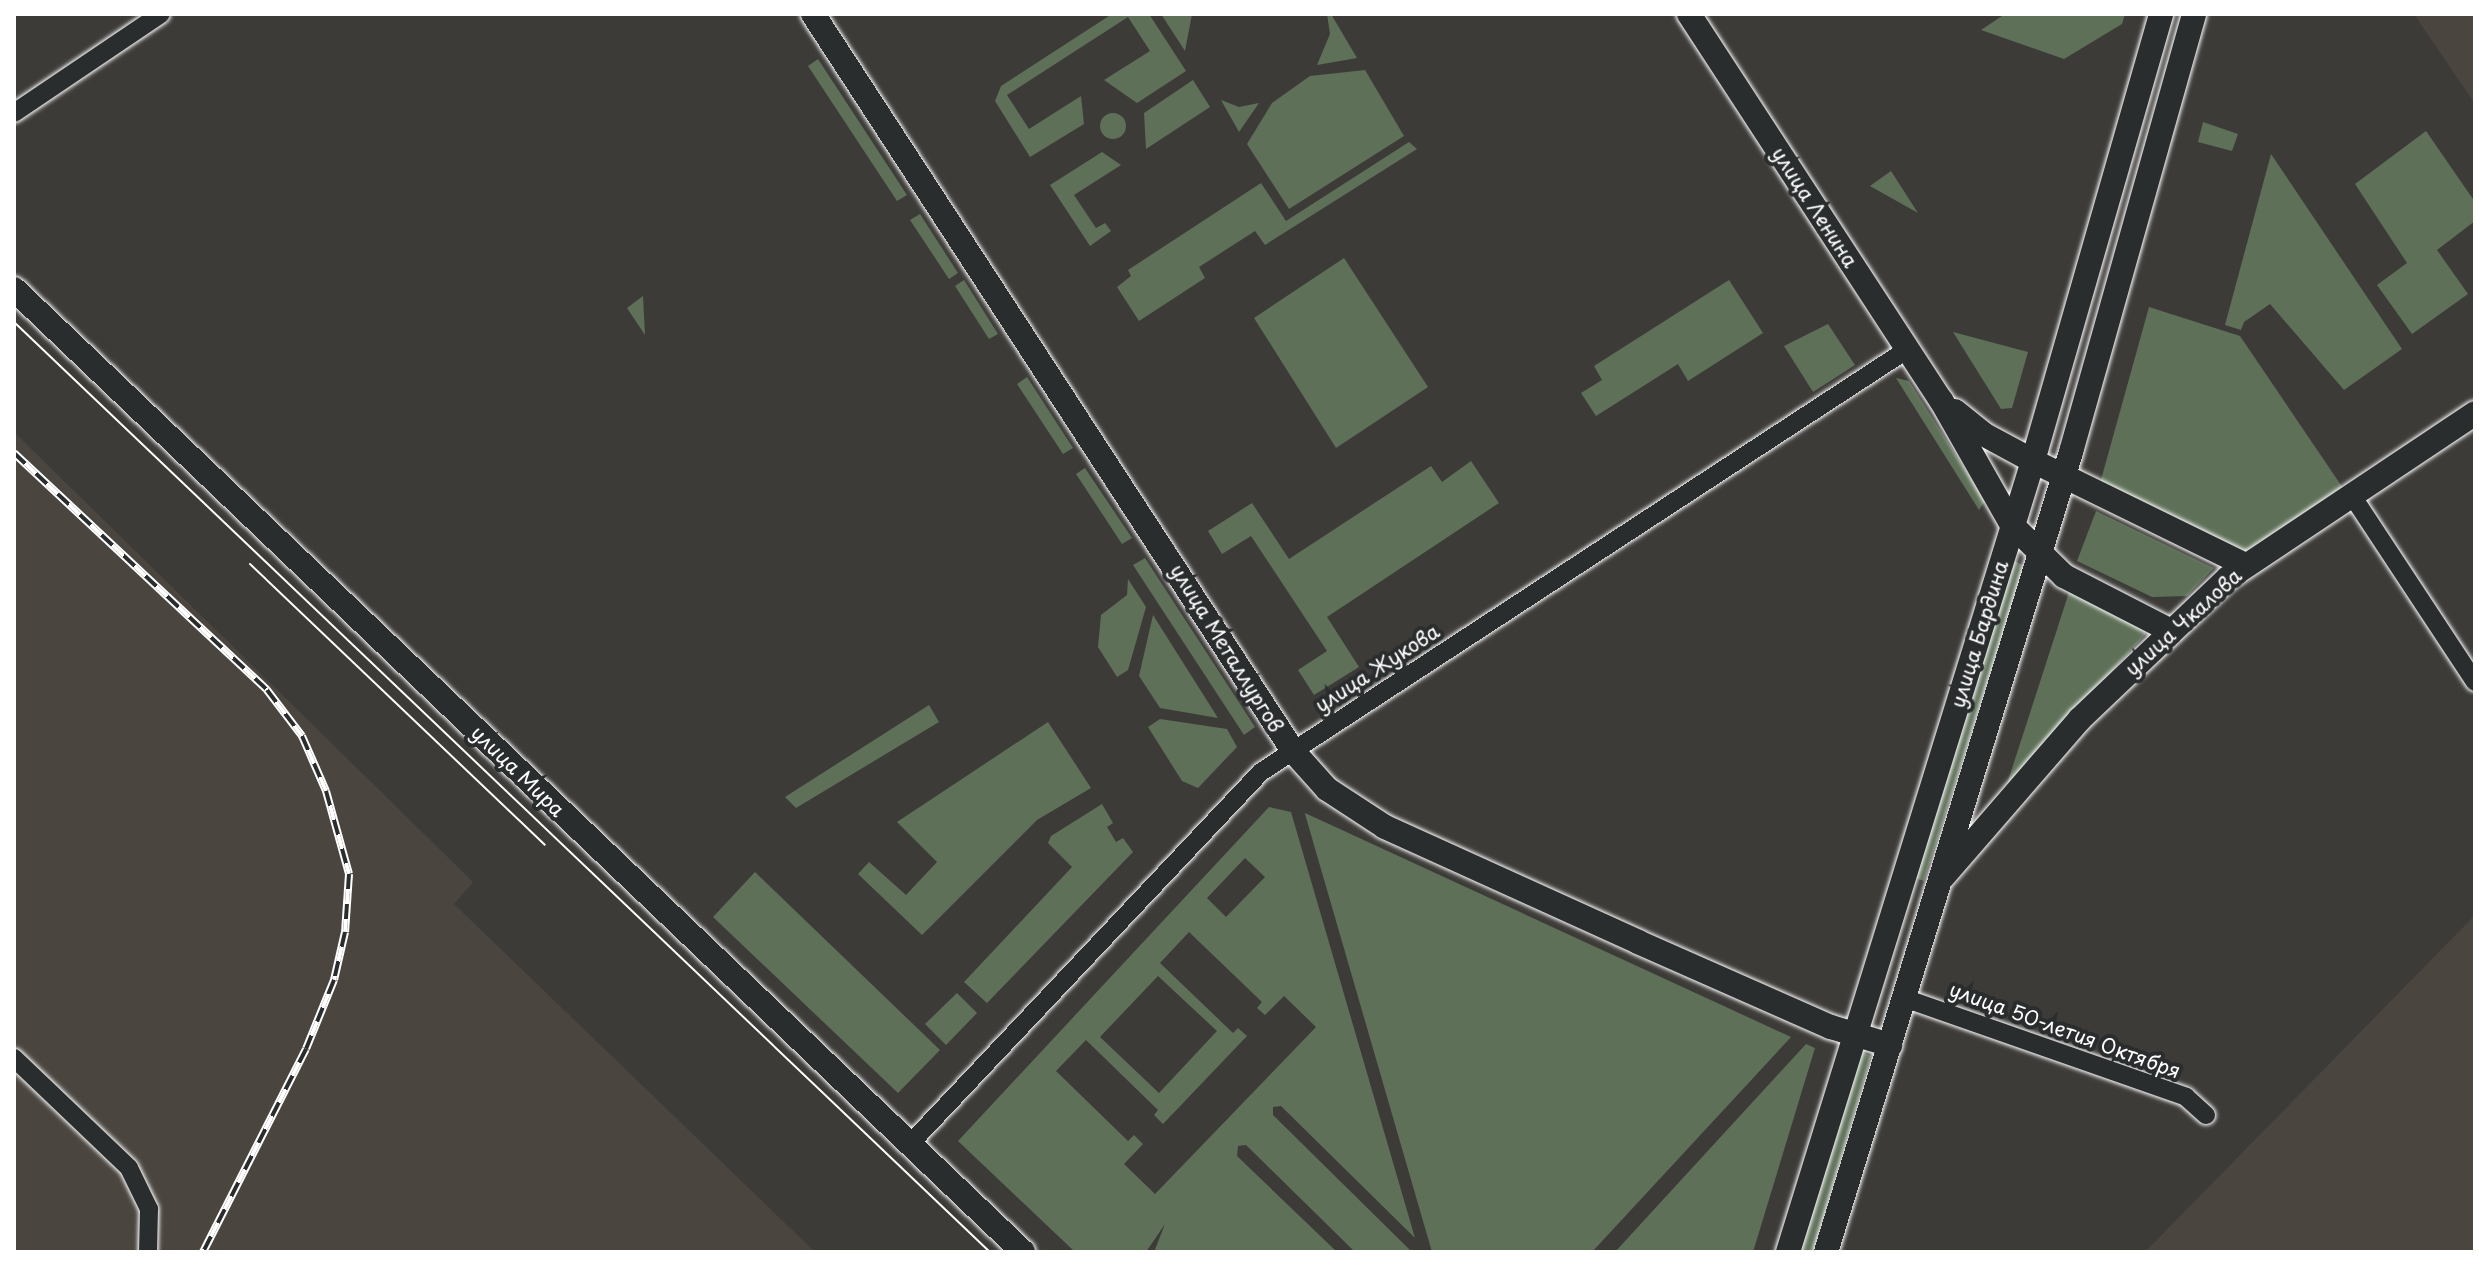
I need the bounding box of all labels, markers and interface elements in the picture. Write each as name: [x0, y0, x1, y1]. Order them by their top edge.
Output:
street label: улица Ленина: [1767, 142, 1863, 272]
street label: улица Бардина: [1945, 557, 2013, 711]
street label: улица Металлургов: [1165, 559, 1289, 737]
street label: улица Чкалова: [2119, 563, 2247, 681]
street label: улица Жукова: [1310, 619, 1444, 717]
street label: улица Мира: [466, 720, 570, 822]
street label: улица 50-летия Октября: [1946, 977, 2184, 1083]

